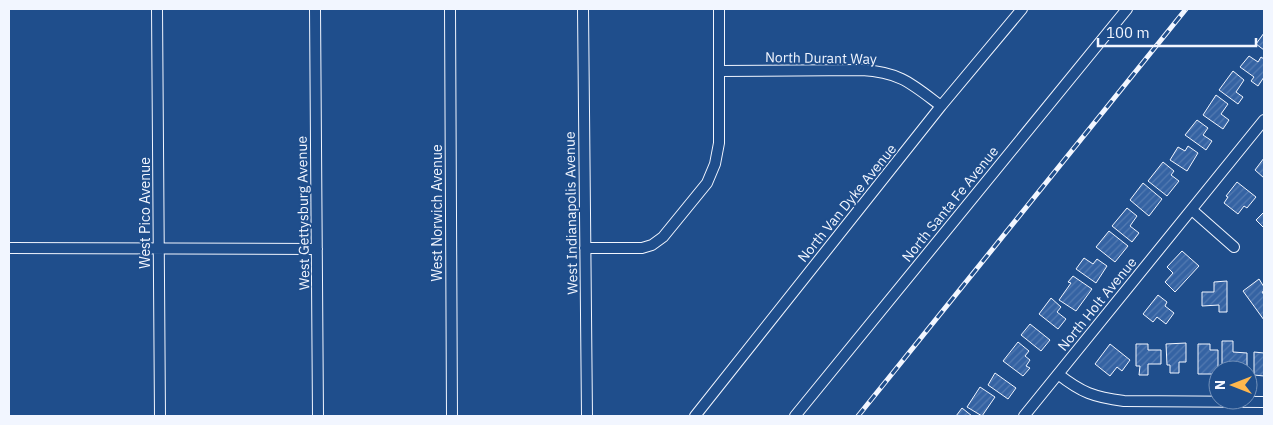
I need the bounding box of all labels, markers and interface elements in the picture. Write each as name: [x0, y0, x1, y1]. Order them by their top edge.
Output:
scale bar: [1098, 15, 1256, 47]
text: 100 m: [1106, 23, 1150, 42]
street label: North Durant Way: [765, 48, 877, 68]
street label: West Indianapolis Avenue: [561, 131, 581, 295]
street label: West Gettysburg Avenue: [293, 136, 313, 290]
street label: North Van Dyke Avenue: [794, 140, 901, 266]
street label: North Santa Fe Avenue: [898, 142, 1002, 265]
street label: West Norwich Avenue: [428, 144, 446, 282]
street label: West Pico Avenue: [136, 157, 154, 269]
street label: North Holt Avenue: [1054, 253, 1141, 355]
north arrow: [1208, 360, 1258, 410]
text: N: [1211, 380, 1229, 390]

